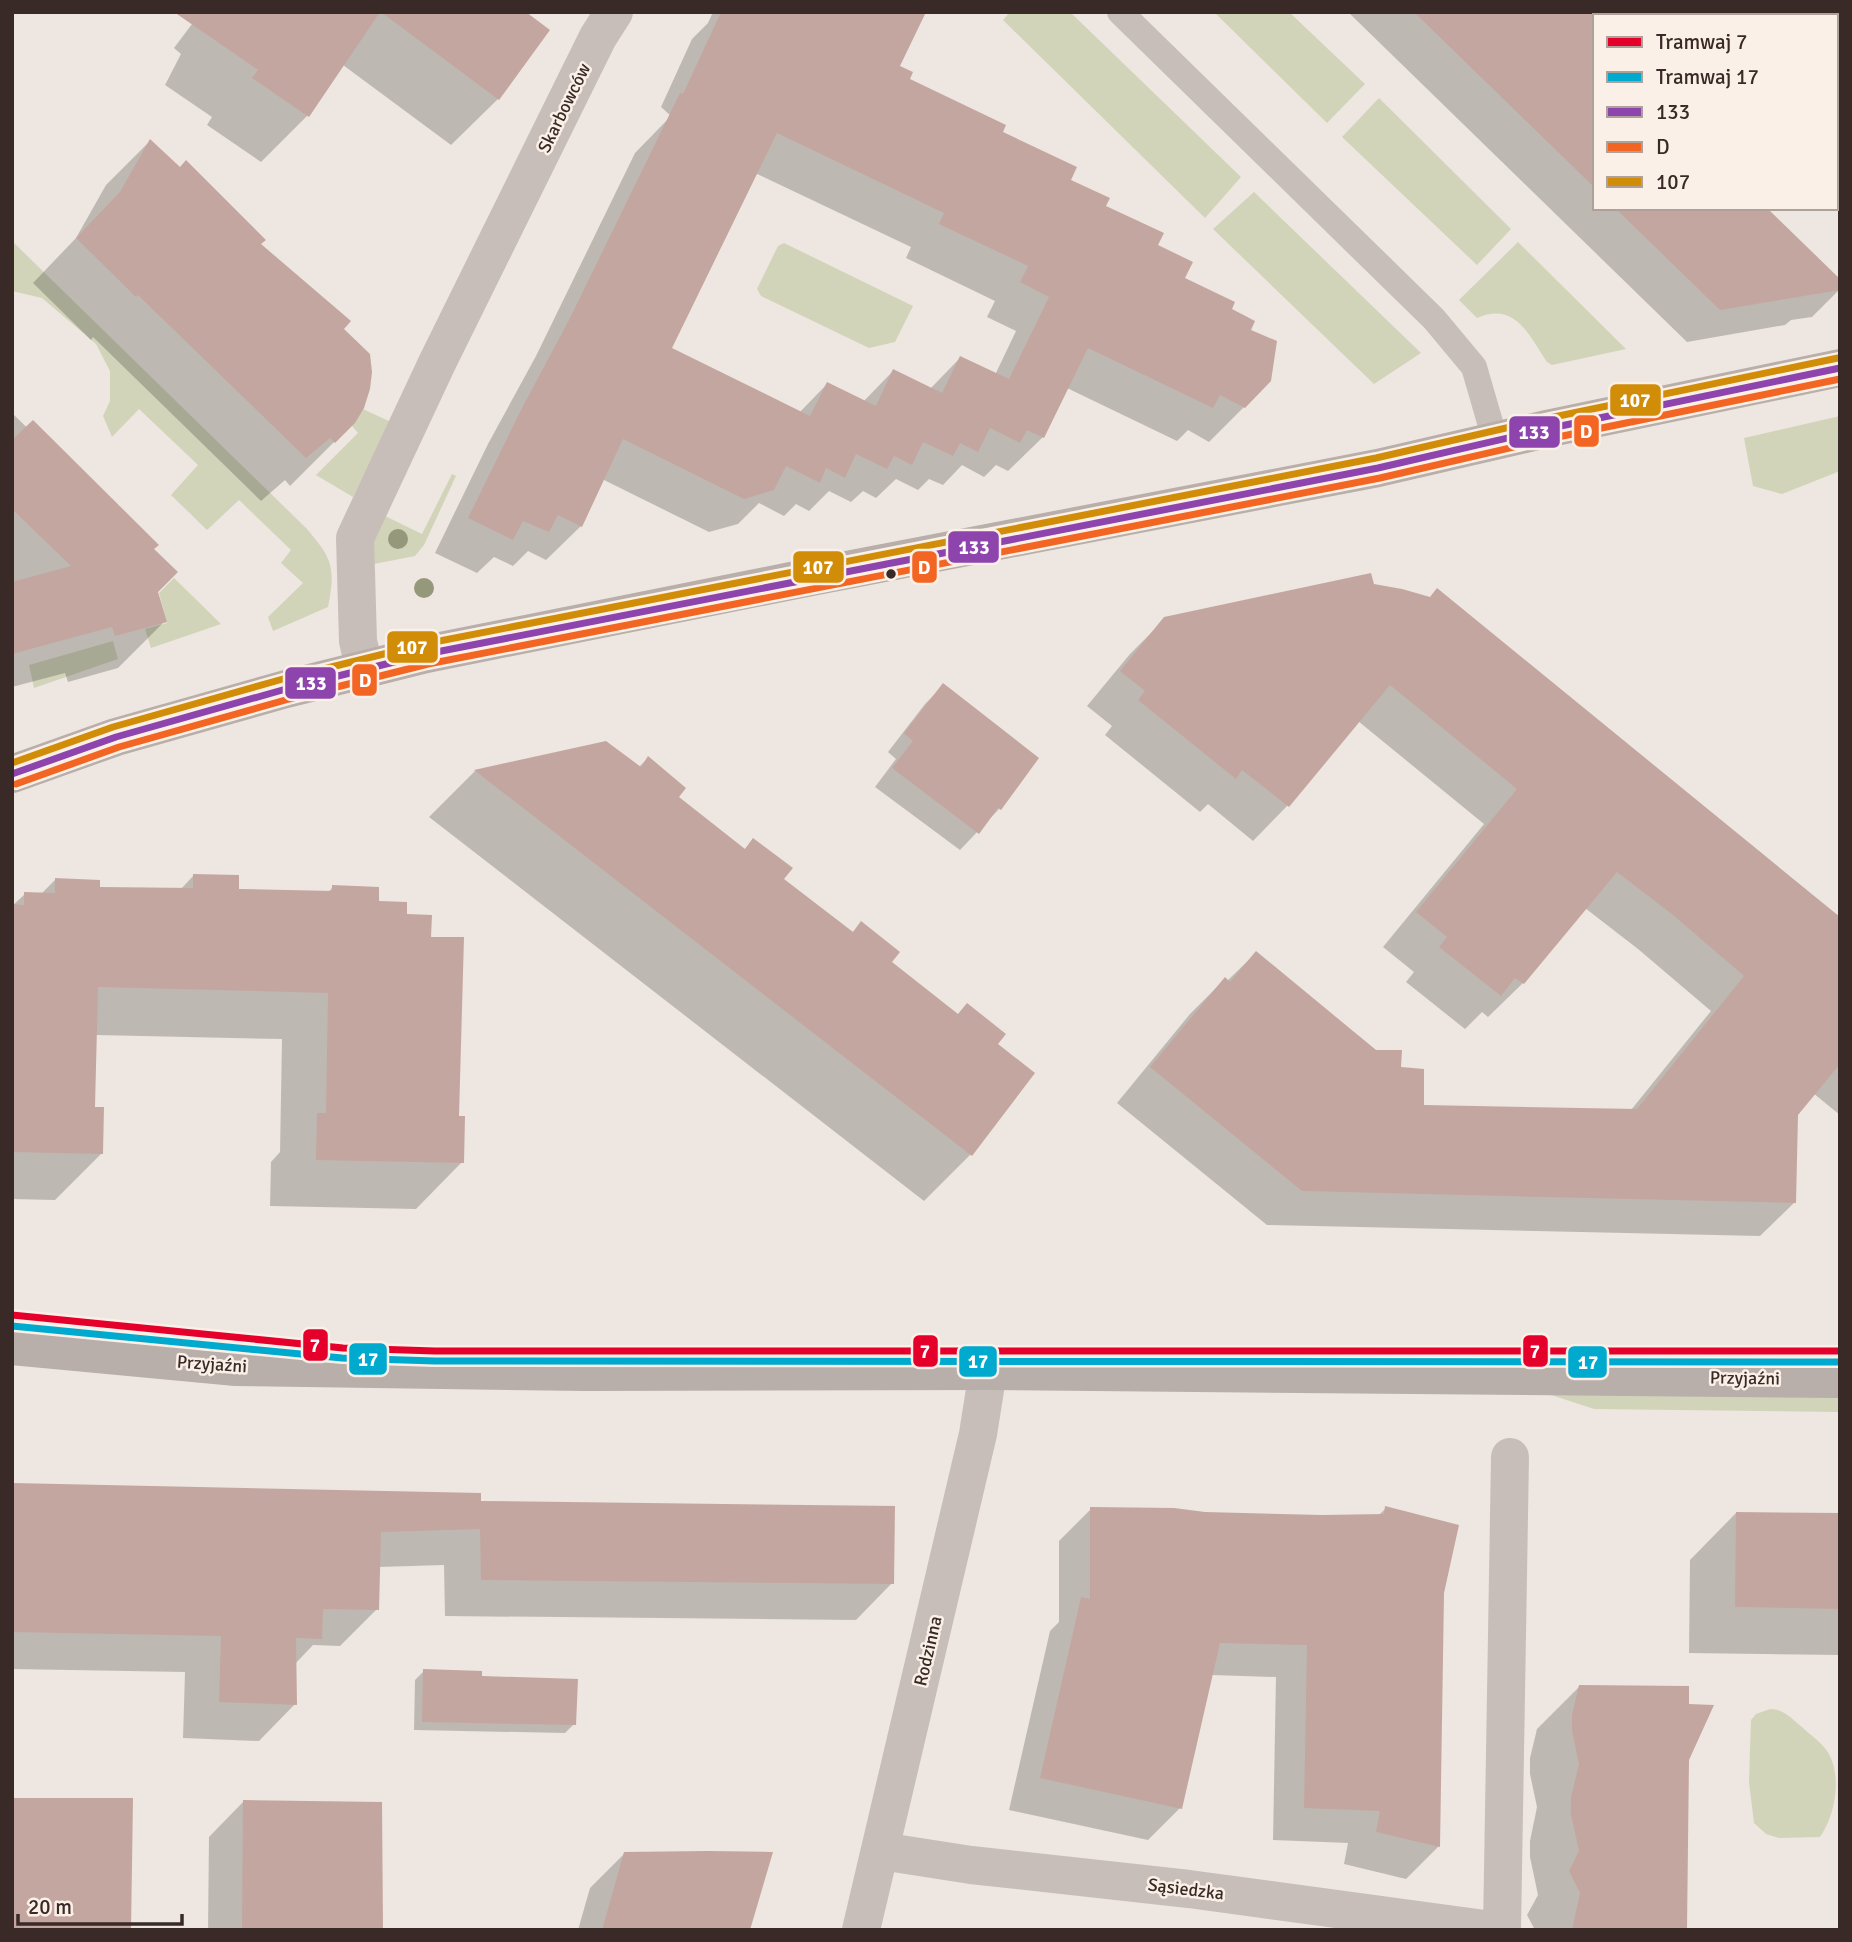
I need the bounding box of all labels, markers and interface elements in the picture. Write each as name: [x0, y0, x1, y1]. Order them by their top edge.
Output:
legend: [1593, 14, 1838, 210]
text: Tramwaj 7: [1656, 29, 1747, 55]
street label: Skarbowców: [533, 60, 595, 156]
text: Tramwaj 17: [1656, 64, 1759, 90]
text: 133: [1656, 99, 1690, 125]
text: D: [1656, 134, 1670, 160]
text: 107: [1656, 169, 1690, 195]
line badge: 107: [1609, 383, 1662, 417]
text: 107: [1620, 389, 1650, 413]
line badge: D: [1573, 414, 1600, 448]
line badge: 133: [1508, 415, 1561, 449]
text: D: [1580, 420, 1592, 444]
text: 133: [1519, 421, 1549, 445]
line badge: 133: [947, 530, 1000, 564]
text: 133: [959, 536, 989, 560]
line badge: 107: [792, 550, 845, 584]
line badge: D: [911, 550, 938, 584]
text: 107: [803, 556, 833, 580]
text: D: [918, 556, 930, 580]
unlabelled marker: [884, 567, 898, 581]
line badge: 107: [386, 630, 439, 664]
text: 107: [397, 636, 427, 660]
line badge: D: [351, 663, 378, 697]
line badge: 133: [284, 666, 337, 700]
text: D: [359, 669, 371, 693]
text: 133: [296, 672, 326, 696]
line badge: 7: [302, 1328, 329, 1362]
text: 7: [310, 1334, 320, 1358]
line badge: 7: [912, 1334, 939, 1368]
line badge: 7: [1522, 1334, 1549, 1368]
text: 7: [920, 1340, 930, 1364]
text: 7: [1530, 1340, 1540, 1364]
line badge: 17: [348, 1342, 388, 1376]
line badge: 17: [958, 1345, 998, 1378]
line badge: 17: [1567, 1345, 1608, 1379]
text: 17: [358, 1348, 378, 1372]
text: 17: [968, 1350, 988, 1374]
street label: Przyjaźni: [176, 1351, 248, 1377]
text: 17: [1578, 1351, 1598, 1375]
street label: Przyjaźni: [1710, 1366, 1780, 1390]
street label: Rodzinna: [909, 1614, 947, 1688]
street label: Sąsiedzka: [1147, 1873, 1225, 1905]
scale bar: [18, 1882, 182, 1926]
text: 20 m: [28, 1894, 72, 1920]

